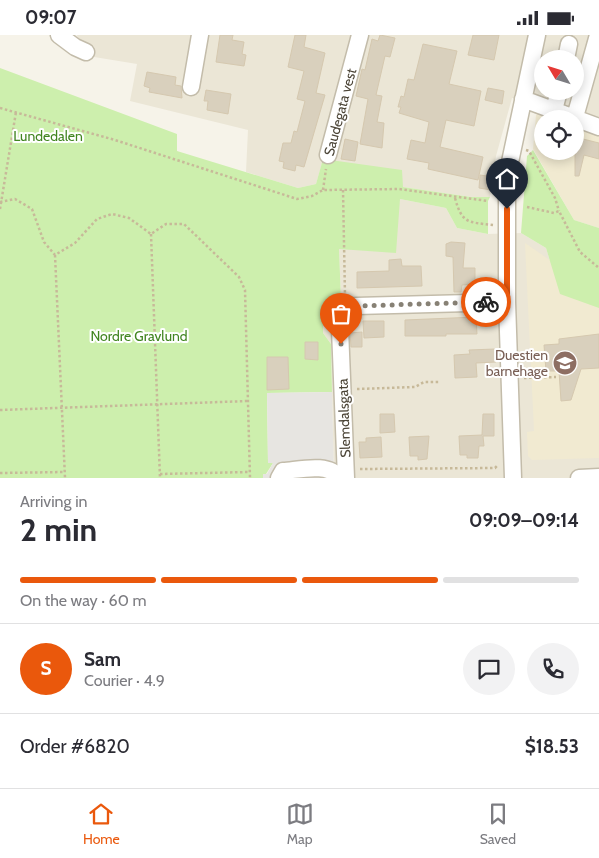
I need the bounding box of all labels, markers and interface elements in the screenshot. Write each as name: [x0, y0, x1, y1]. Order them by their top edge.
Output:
text: 09:07: [25, 6, 76, 29]
north arrow: [534, 50, 584, 100]
map controls: [534, 50, 584, 160]
street label: Saudegata vest: [320, 66, 360, 158]
button: locate: [534, 110, 584, 160]
park label: Lundedalen: [13, 127, 83, 145]
pin: [486, 158, 528, 209]
icon: home: [493, 165, 521, 193]
courier: [461, 277, 511, 327]
icon: bike: [472, 288, 500, 316]
pin: [320, 293, 362, 344]
icon: bag: [327, 300, 355, 328]
park label: Nordre Gravlund: [90, 327, 188, 345]
place label: Duestien barnehage: [486, 346, 548, 380]
school or university icon: Duestien barnehage: [552, 350, 578, 376]
street label: Slemdalsgata: [334, 378, 354, 458]
text: Arriving in: [20, 492, 87, 511]
text: 09:09–09:14: [469, 509, 579, 532]
text: 2 min: [20, 510, 97, 549]
text: On the way · 60 m: [20, 591, 146, 610]
button: chat: [463, 643, 515, 695]
button: phone: [527, 643, 579, 695]
text: Sam: [84, 648, 121, 671]
text: S: [40, 657, 52, 680]
text: Courier · 4.9: [84, 671, 165, 690]
text: Order #6820: [20, 735, 130, 758]
text: $18.53: [525, 735, 579, 758]
tab: Home: [83, 800, 120, 848]
tab: Map: [286, 800, 314, 848]
tab: Saved: [480, 800, 516, 848]

